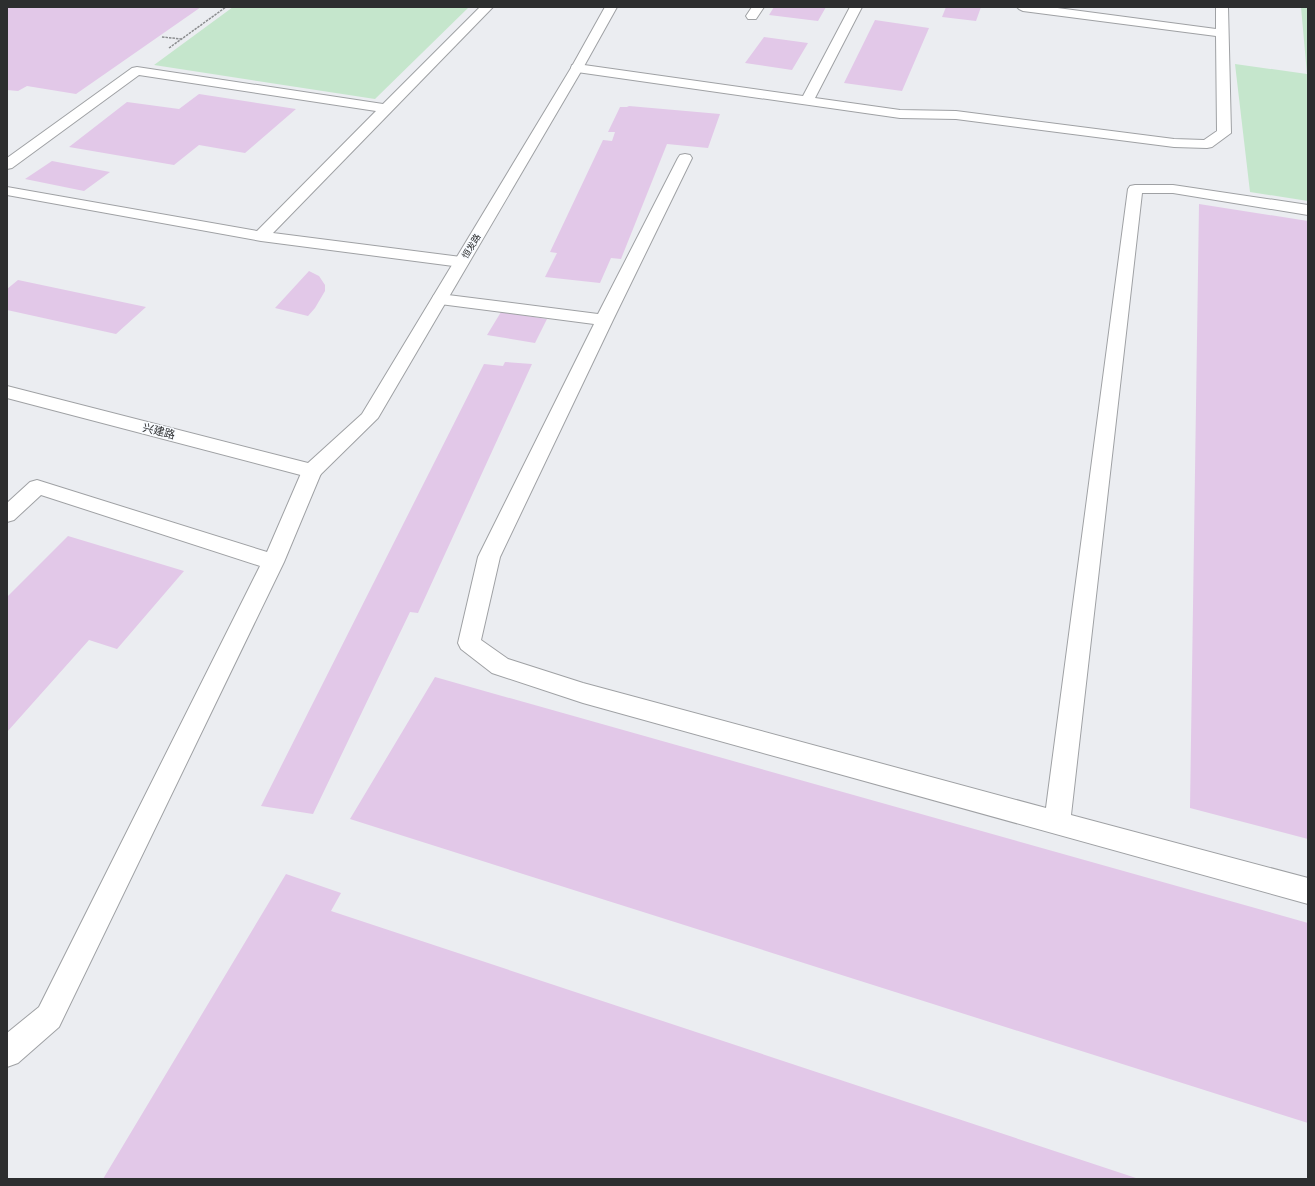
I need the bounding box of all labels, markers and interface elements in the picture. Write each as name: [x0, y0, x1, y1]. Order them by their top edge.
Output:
street label: 恒发路: [459, 232, 483, 260]
street label: 兴建路: [141, 420, 177, 442]

